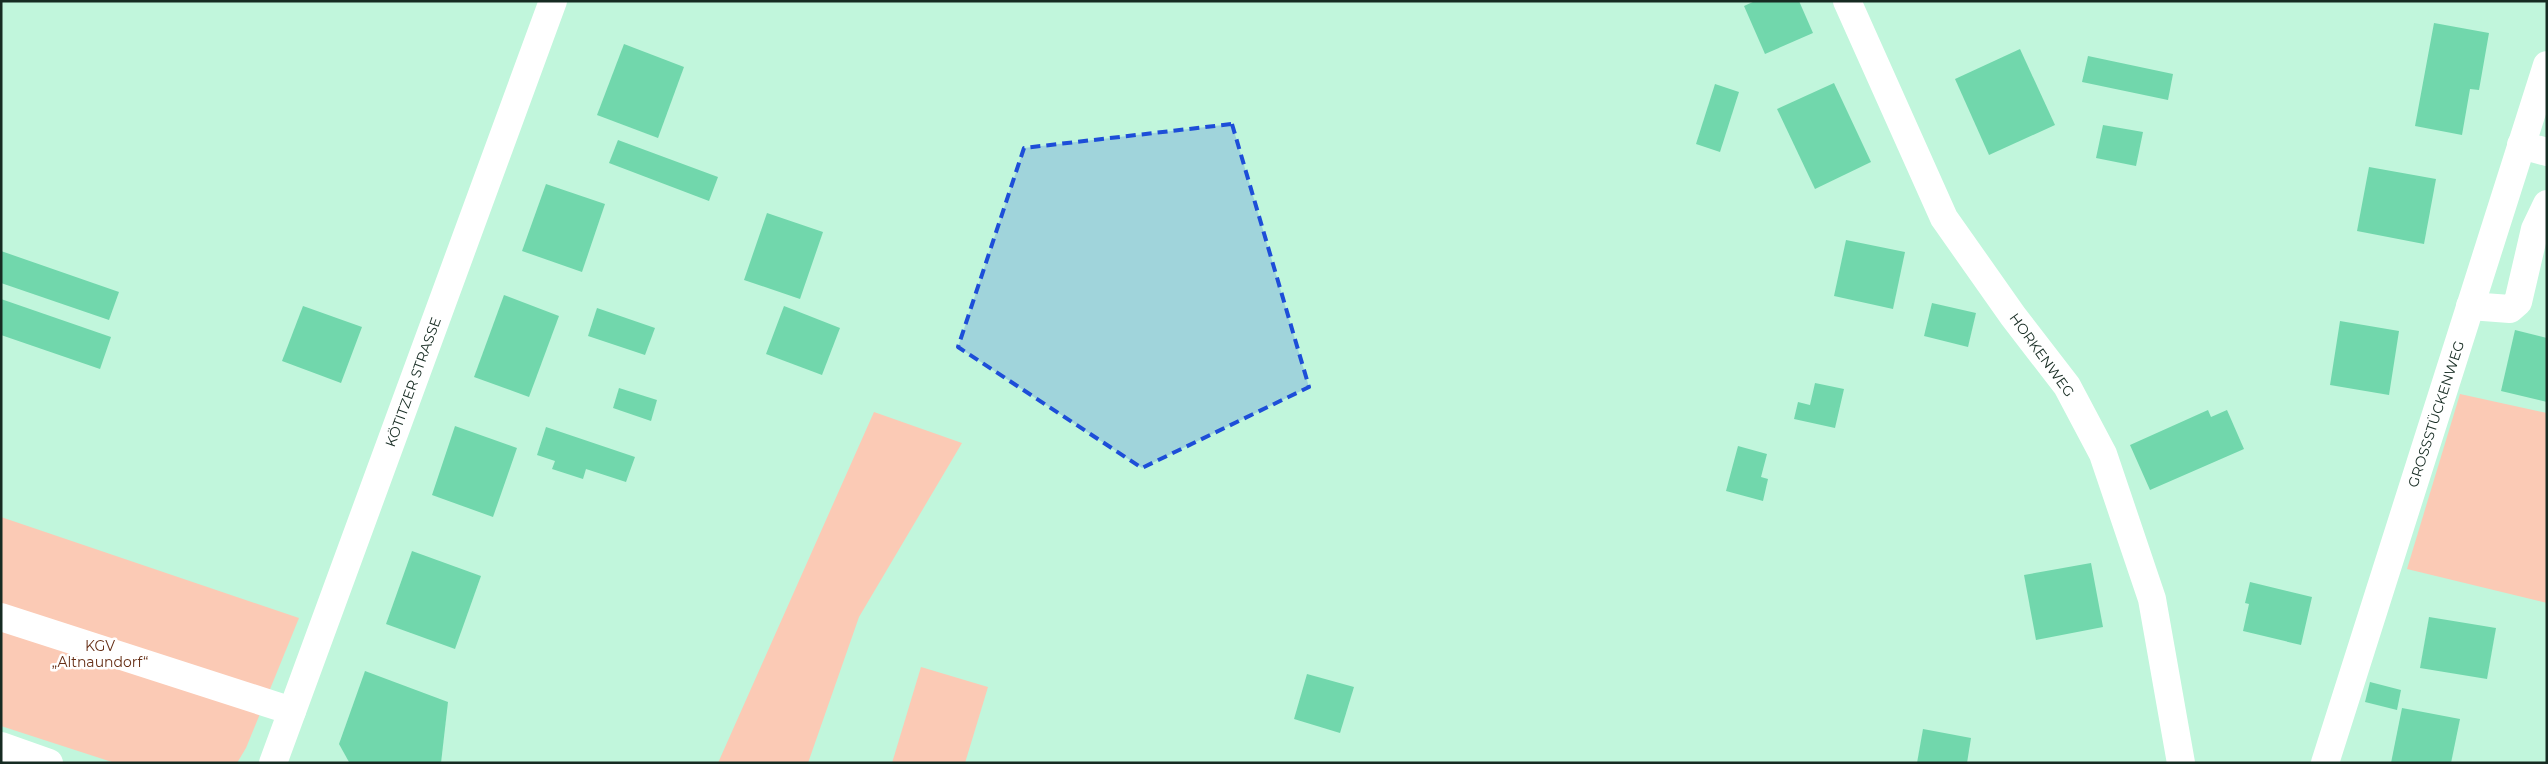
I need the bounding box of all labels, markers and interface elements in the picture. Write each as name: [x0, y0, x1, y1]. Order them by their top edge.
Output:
street label: HORKENWEG: [2006, 310, 2078, 400]
street label: KÖTITZER STRASSE: [381, 315, 445, 449]
street label: GROSSSTÜCKENWEG: [2404, 338, 2468, 490]
park label: KGV „Altnaundorf“: [52, 637, 148, 671]

